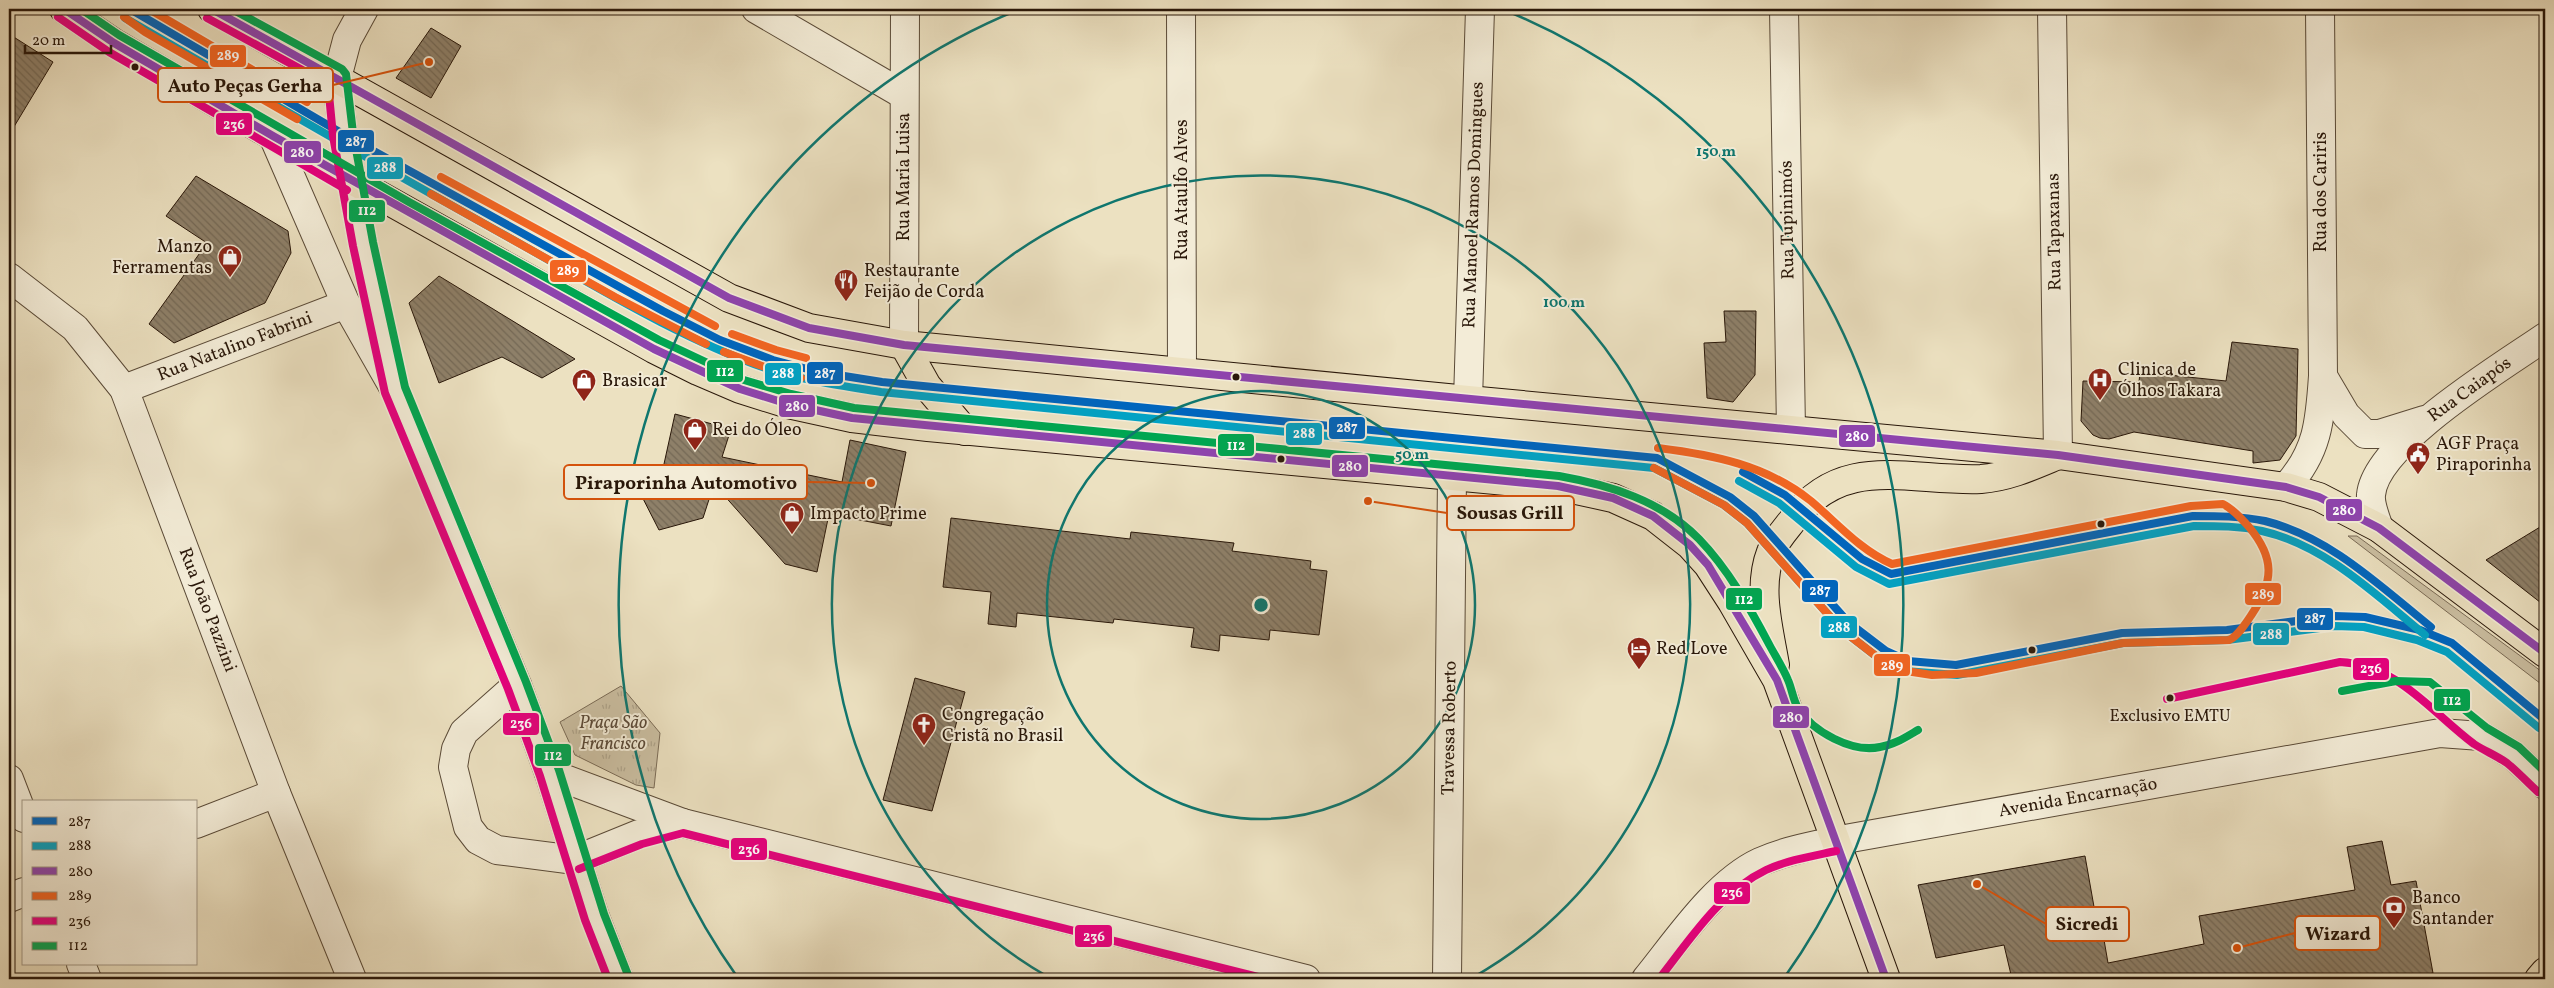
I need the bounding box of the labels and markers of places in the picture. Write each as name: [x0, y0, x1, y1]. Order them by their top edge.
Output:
unlabelled marker: [130, 62, 140, 72]
callout: Auto Peças Gerha: [158, 68, 333, 102]
place label: Manzo Ferramentas: [112, 235, 212, 281]
shop icon: Manzo Ferramentas: [217, 244, 243, 278]
place label: Restaurante Feijão de Corda: [864, 259, 985, 305]
restaurant icon: Restaurante Feijão de Corda: [833, 268, 859, 302]
place label: Clinica de Ólhos Takara: [2118, 358, 2221, 404]
hospital icon: Clinica de Ólhos Takara: [2087, 367, 2113, 401]
shop icon: Brasicar: [571, 368, 597, 402]
place label: Brasicar: [602, 369, 668, 394]
unlabelled marker: [1231, 372, 1241, 382]
shop icon: Rei do Óleo: [682, 417, 708, 451]
place label: Rei do Óleo: [712, 418, 801, 443]
place label: AGF Praça Piraporinha: [2436, 432, 2532, 478]
public building icon: AGF Praça Piraporinha: [2405, 441, 2431, 475]
unlabelled marker: [1276, 454, 1286, 464]
callout: Piraporinha Automotivo: [564, 465, 807, 499]
callout: Sousas Grill: [1447, 496, 1574, 530]
shop icon: Impacto Prime: [779, 501, 805, 535]
place label: Impacto Prime: [810, 502, 927, 527]
unlabelled marker: [2096, 519, 2106, 529]
centre of rings: [1252, 596, 1270, 614]
hotel icon: Red Love: [1626, 636, 1652, 670]
place label: Red Love: [1656, 637, 1728, 662]
unlabelled marker: [2027, 645, 2037, 655]
marker: Exclusivo EMTU: [2165, 693, 2175, 703]
place label: Congregação Cristã no Brasil: [942, 703, 1063, 749]
place label: Exclusivo EMTU: [2109, 705, 2231, 728]
church icon: Congregação Cristã no Brasil: [911, 712, 937, 746]
place label: Banco Santander: [2412, 886, 2494, 932]
bank icon: Banco Santander: [2381, 895, 2407, 929]
callout: Sicredi: [2046, 907, 2129, 941]
callout: Wizard: [2295, 916, 2380, 950]

